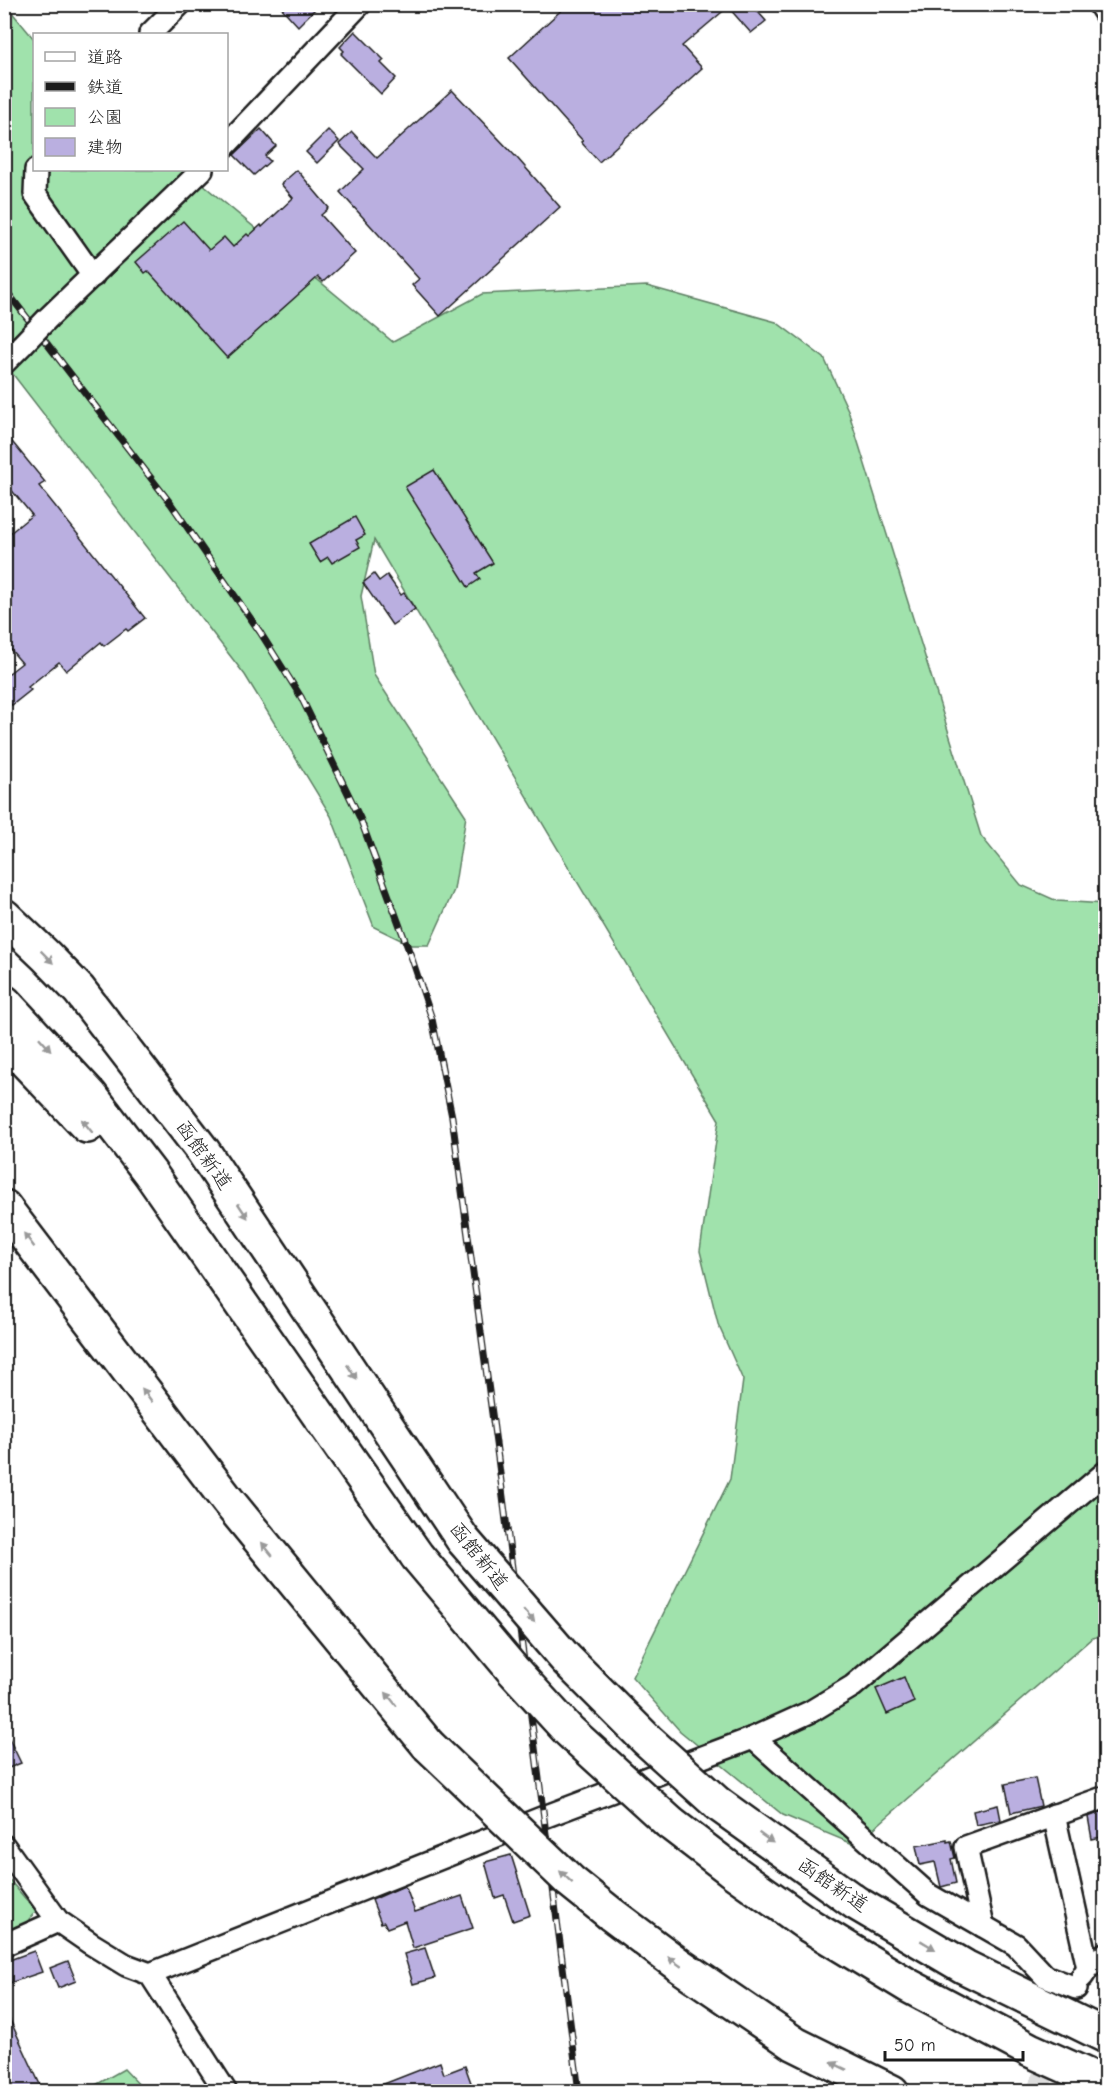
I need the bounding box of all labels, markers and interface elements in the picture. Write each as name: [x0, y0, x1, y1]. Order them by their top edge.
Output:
legend: [33, 33, 228, 171]
text: 道路: [87, 47, 123, 68]
text: 鉄道: [87, 77, 123, 98]
text: 公園: [87, 107, 123, 128]
text: 建物: [87, 137, 123, 158]
one-way arrow: [39, 949, 53, 963]
one-way arrow: [37, 1037, 51, 1051]
street label: 函館新道: [171, 1116, 237, 1194]
one-way arrow: [81, 1118, 94, 1134]
one-way arrow: [237, 1202, 249, 1218]
one-way arrow: [24, 1232, 36, 1247]
one-way arrow: [346, 1364, 357, 1381]
one-way arrow: [141, 1387, 154, 1403]
street label: 函館新道: [445, 1518, 513, 1594]
one-way arrow: [261, 1541, 274, 1557]
one-way arrow: [522, 1608, 535, 1623]
one-way arrow: [385, 1692, 398, 1707]
one-way arrow: [757, 1832, 773, 1844]
street label: 函館新道: [793, 1853, 873, 1917]
one-way arrow: [559, 1870, 574, 1884]
one-way arrow: [920, 1940, 936, 1951]
one-way arrow: [667, 1956, 682, 1968]
scale bar: [885, 2024, 1023, 2062]
text: 50 m: [894, 2035, 936, 2056]
one-way arrow: [831, 2061, 848, 2070]

